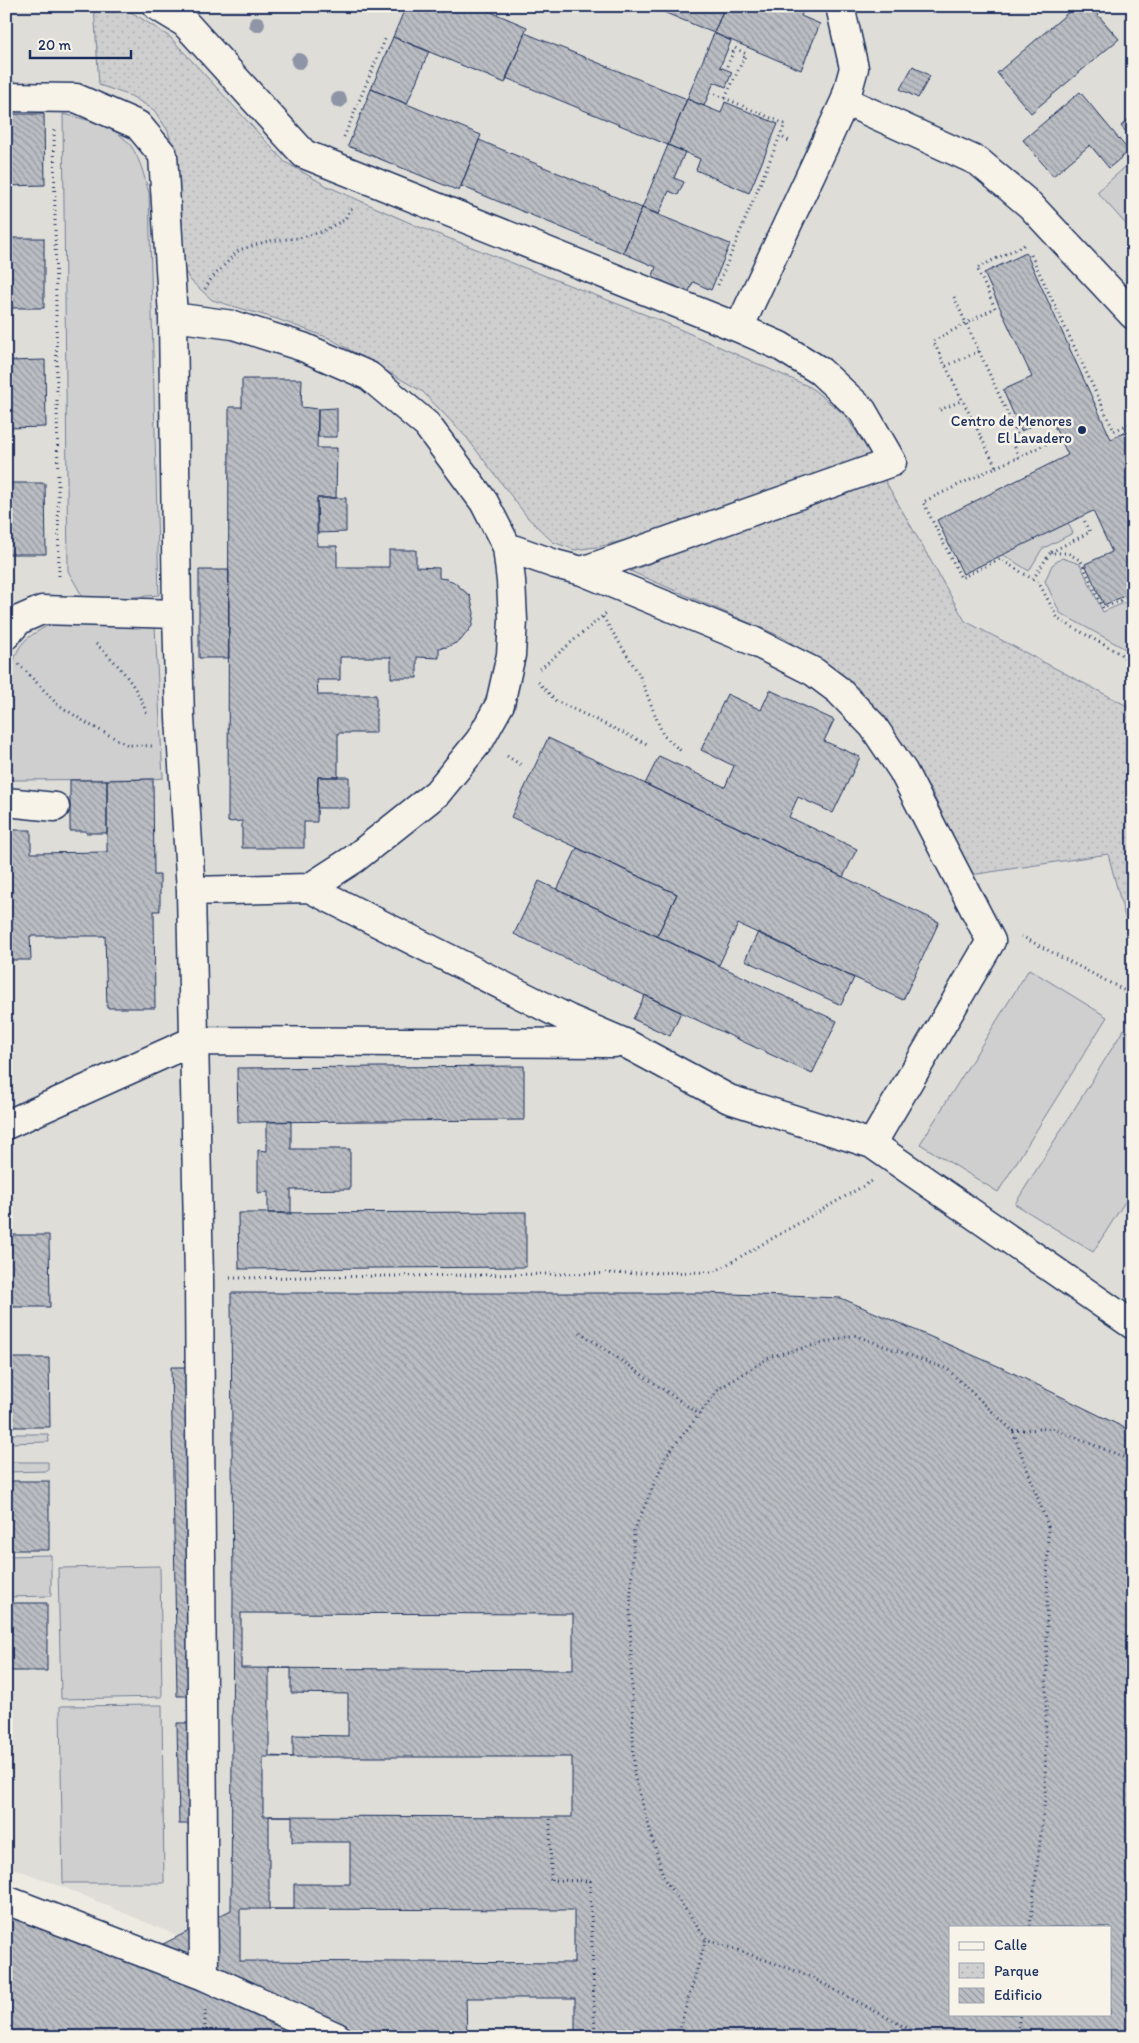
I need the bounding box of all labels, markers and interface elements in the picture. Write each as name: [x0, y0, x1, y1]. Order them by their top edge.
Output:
scale bar: [30, 28, 131, 60]
text: 20 m: [38, 36, 72, 54]
place label: Centro de Menores El Lavadero: [951, 412, 1072, 447]
marker: Centro de Menores El Lavadero: [1076, 424, 1088, 436]
legend: [949, 1926, 1112, 2016]
text: Calle: [994, 1936, 1027, 1954]
text: Parque: [994, 1962, 1039, 1980]
text: Edificio: [994, 1986, 1042, 2004]

